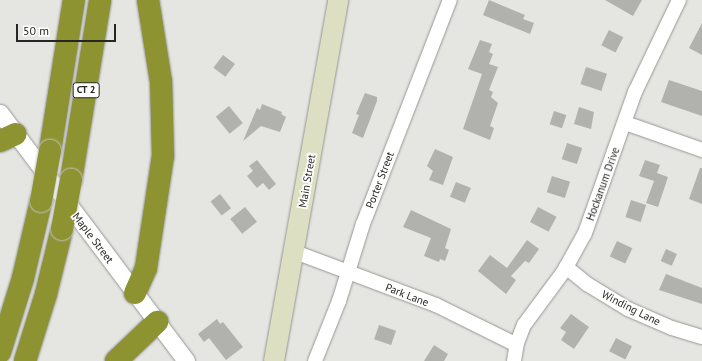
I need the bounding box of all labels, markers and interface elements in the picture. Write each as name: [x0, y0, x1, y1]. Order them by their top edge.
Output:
scale bar: [18, 16, 118, 42]
text: 50 m: [23, 23, 49, 38]
road number: CT 2: [72, 82, 100, 98]
street label: Hockanum Drive: [584, 145, 622, 223]
street label: Porter Street: [363, 150, 397, 210]
street label: Main Street: [296, 153, 318, 209]
street label: Maple Street: [70, 210, 116, 266]
street label: Park Lane: [383, 281, 431, 309]
street label: Winding Lane: [599, 288, 663, 328]

